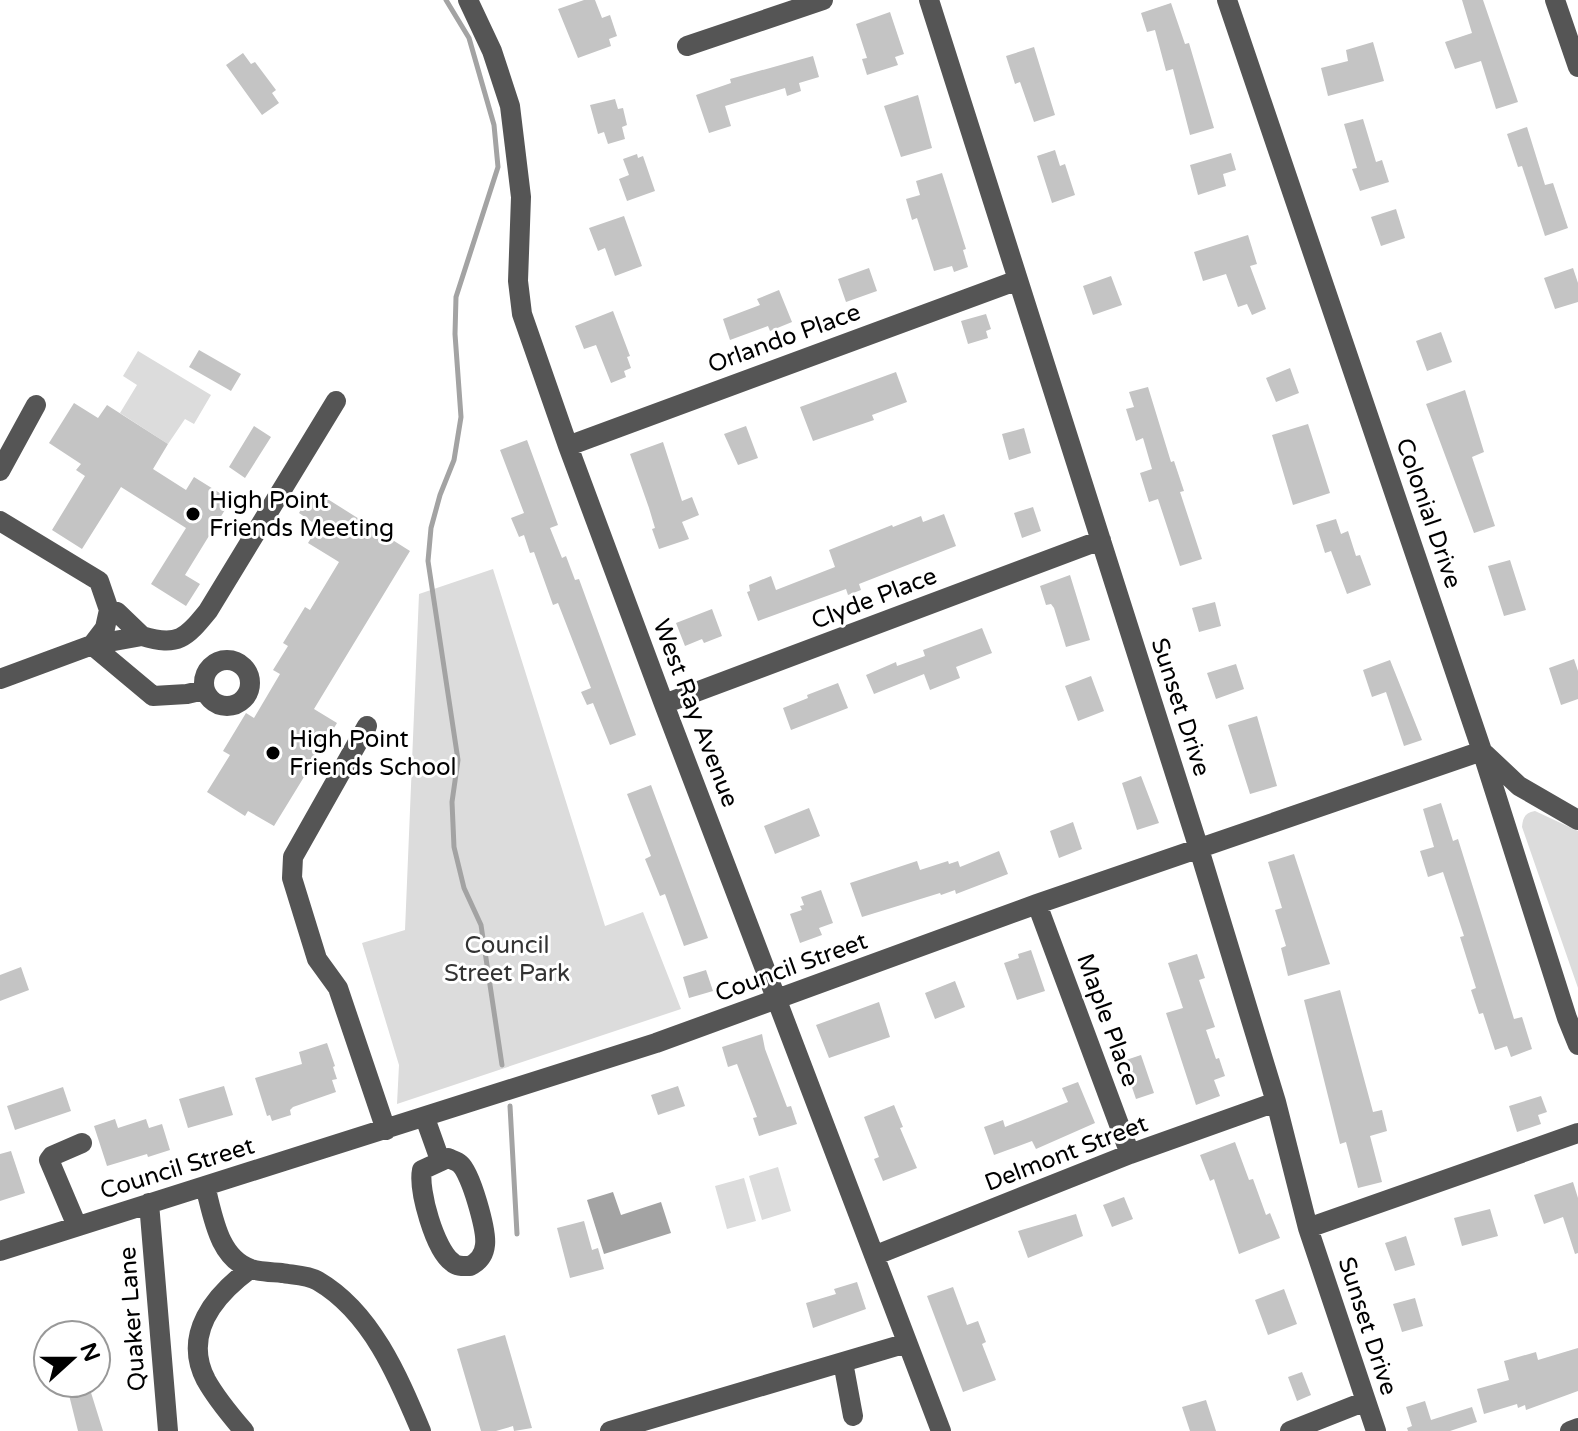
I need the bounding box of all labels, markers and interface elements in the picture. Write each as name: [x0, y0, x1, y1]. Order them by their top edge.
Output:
street label: Orlando Place: [704, 297, 864, 379]
street label: Colonial Drive: [1389, 434, 1468, 592]
place label: High Point Friends Meeting: [209, 486, 394, 543]
marker: High Point Friends Meeting: [184, 505, 202, 523]
street label: Clyde Place: [807, 561, 941, 636]
street label: West Ray Avenue: [646, 615, 745, 811]
street label: Sunset Drive: [1145, 634, 1216, 780]
place label: High Point Friends School: [289, 725, 457, 782]
marker: High Point Friends School: [264, 744, 282, 762]
street label: Council Street: [711, 927, 871, 1008]
park label: Council Street Park: [444, 931, 570, 988]
street label: Maple Place: [1070, 950, 1145, 1091]
street label: Delmont Street: [981, 1109, 1152, 1198]
street label: Council Street: [97, 1131, 258, 1206]
street label: Quaker Lane: [113, 1246, 152, 1392]
street label: Sunset Drive: [1332, 1253, 1403, 1399]
north arrow: [32, 1319, 112, 1399]
text: N: [74, 1339, 105, 1365]

